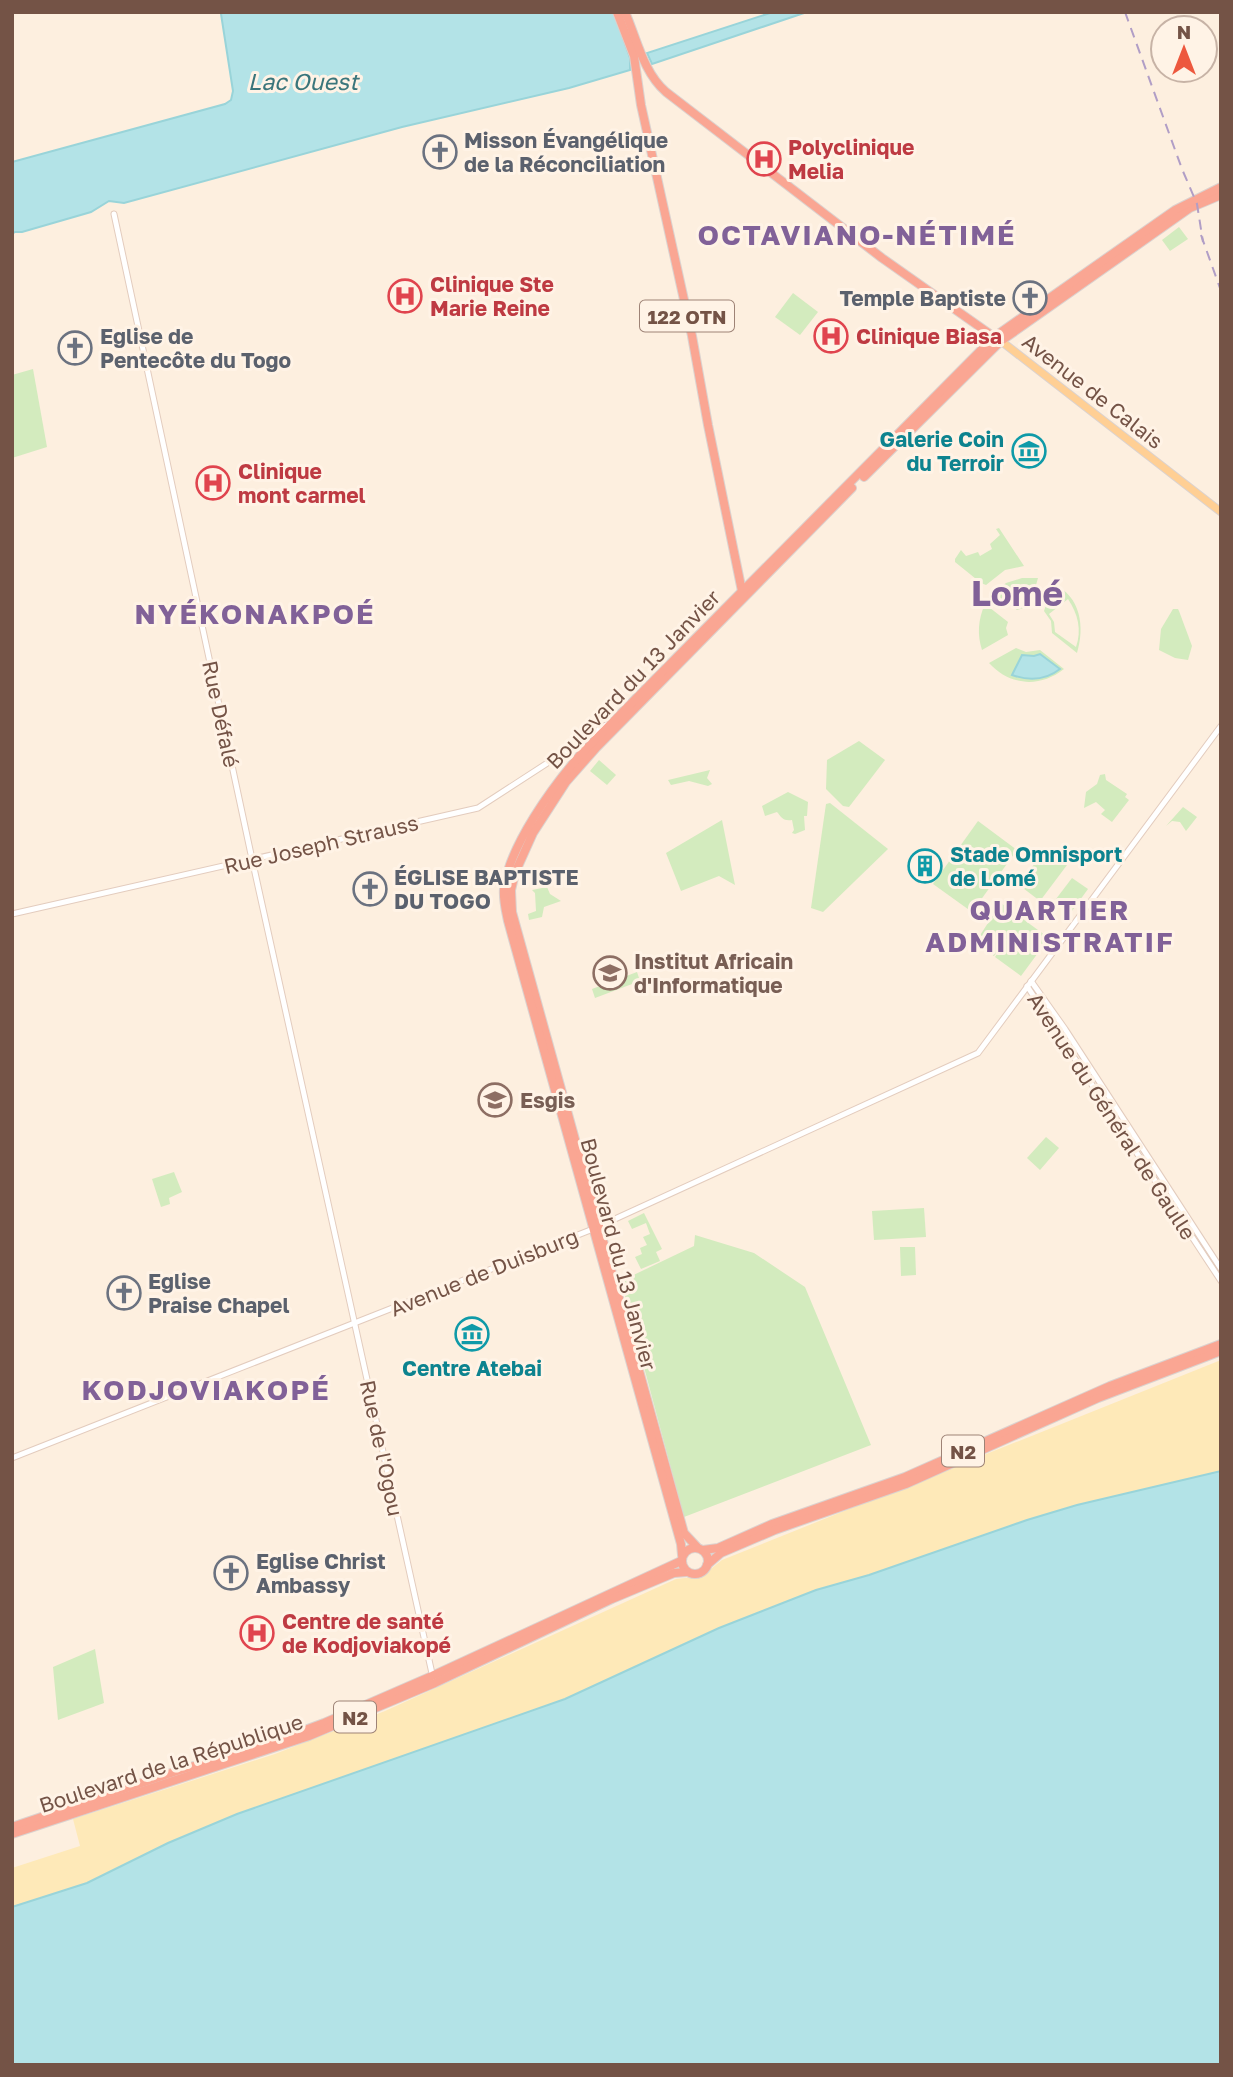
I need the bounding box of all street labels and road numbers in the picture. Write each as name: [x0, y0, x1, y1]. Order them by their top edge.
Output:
road number: 122 OTN: [640, 300, 734, 332]
street label: Avenue de Calais: [1018, 328, 1168, 454]
street label: Boulevard du 13 Janvier: [541, 584, 725, 774]
street label: Rue Défalé: [197, 658, 245, 770]
street label: Rue Joseph Strauss: [221, 809, 421, 879]
street label: Avenue du Général de Gaulle: [1022, 988, 1202, 1244]
street label: Boulevard du 13 Janvier: [575, 1135, 663, 1373]
street label: Avenue de Duisburg: [386, 1222, 582, 1322]
street label: Rue de l'Ogou: [355, 1378, 409, 1518]
road number: N2: [942, 1436, 984, 1466]
road number: N2: [334, 1702, 376, 1732]
street label: Boulevard de la République: [36, 1708, 306, 1818]

